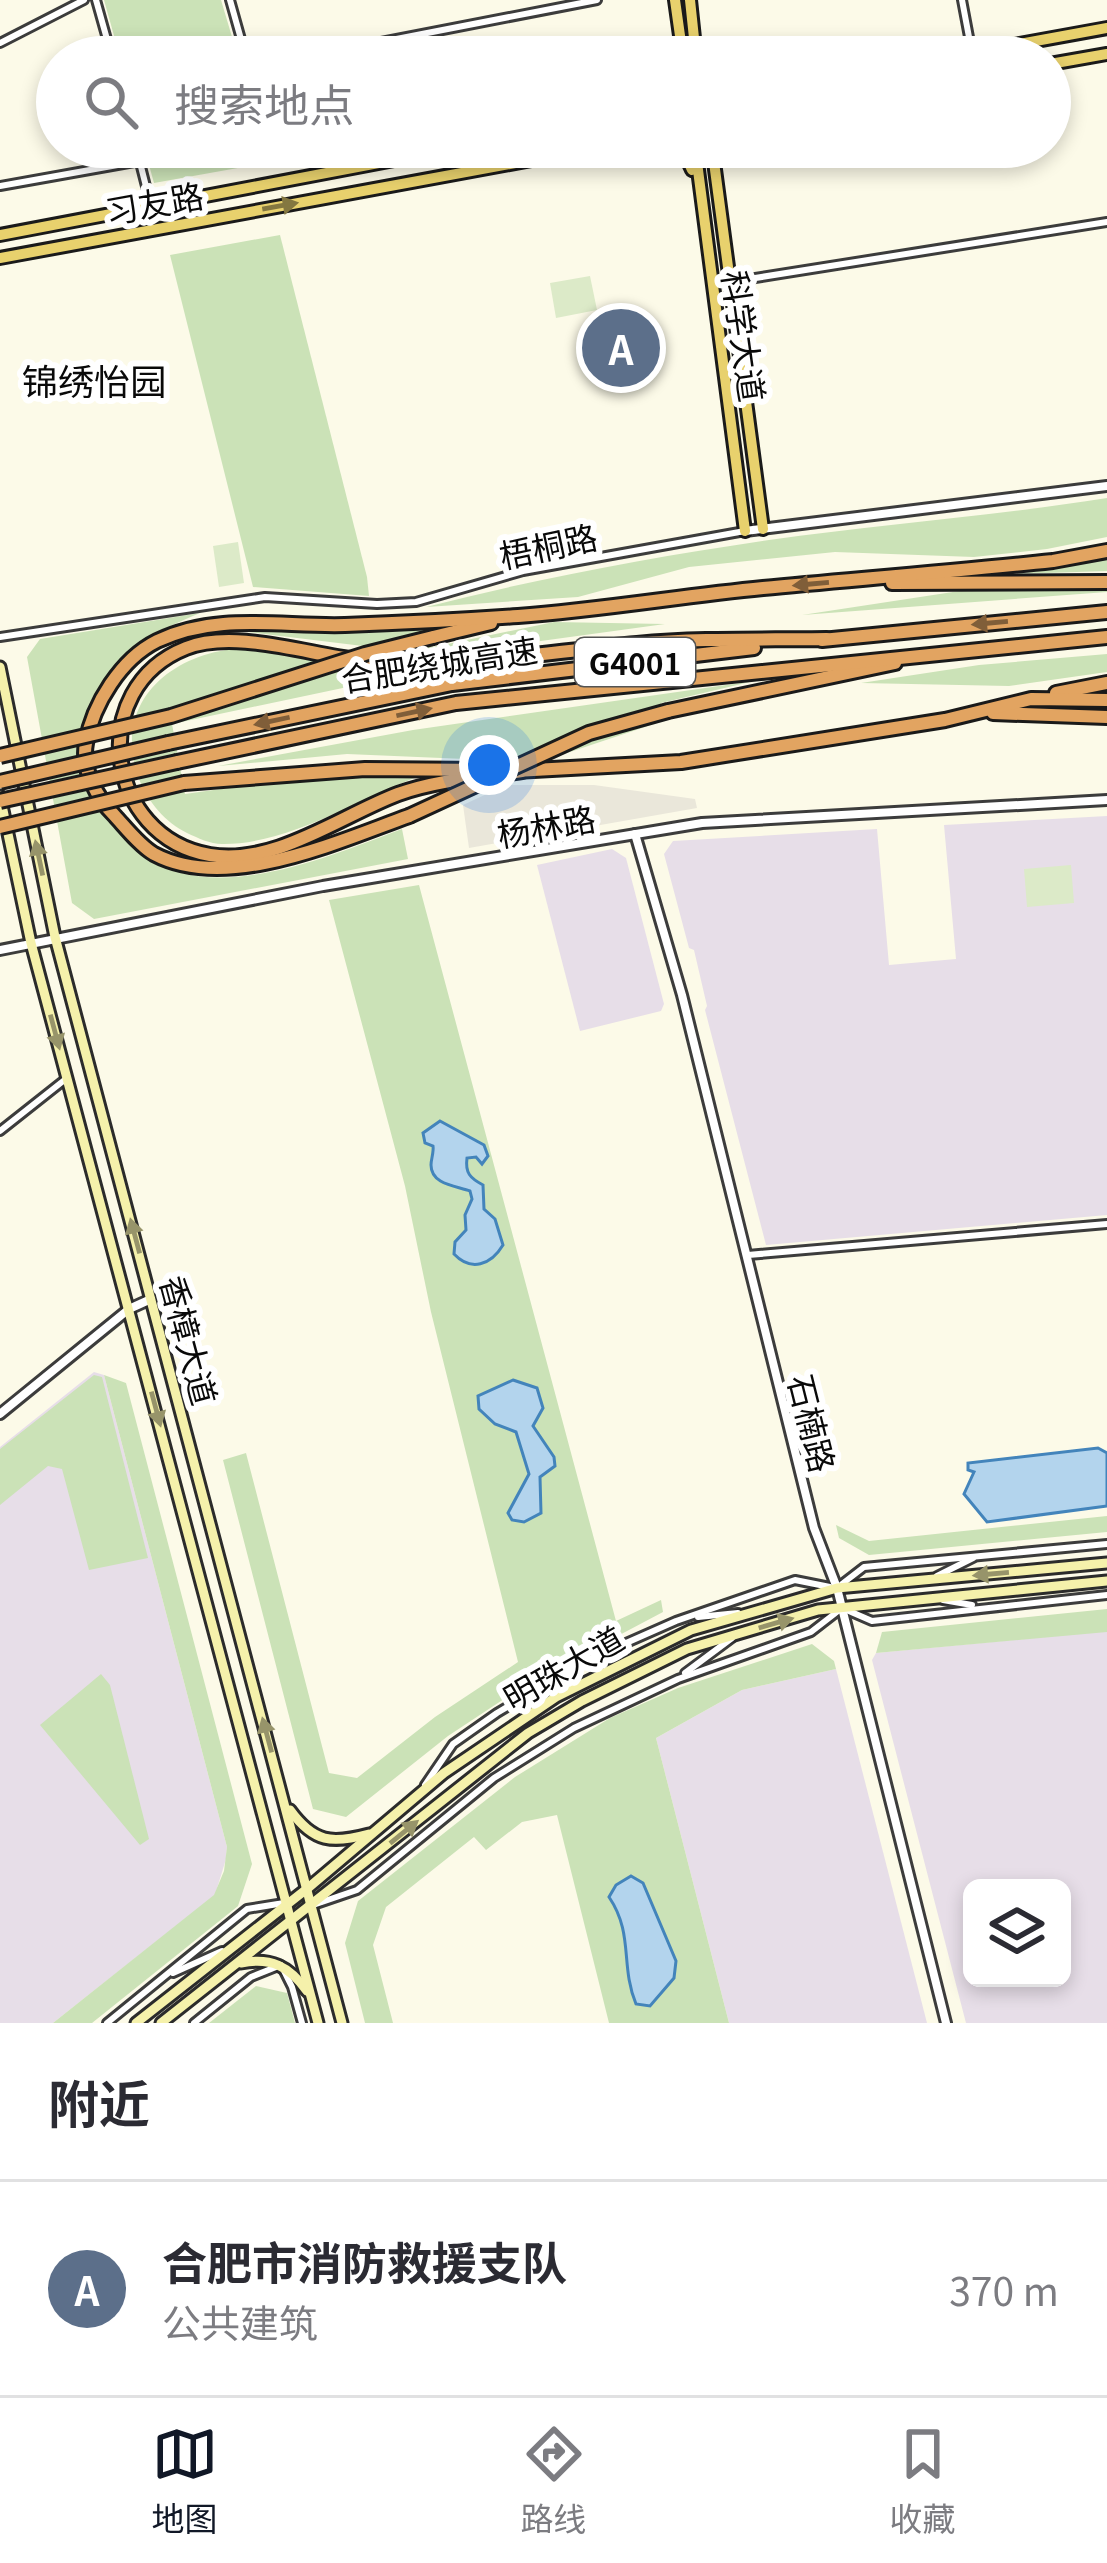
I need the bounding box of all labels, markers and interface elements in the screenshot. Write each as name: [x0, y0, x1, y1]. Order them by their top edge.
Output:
search box: [36, 36, 1071, 168]
icon: search: [78, 69, 144, 135]
text: 搜索地点: [174, 70, 354, 135]
street label: 习友路: [101, 170, 207, 234]
one-way arrow: [262, 196, 300, 215]
street label: 科学大道: [712, 267, 778, 405]
pin: A: [582, 303, 660, 393]
district label: 锦绣怡园: [22, 353, 166, 405]
street label: 梧桐路: [495, 511, 601, 579]
one-way arrow: [792, 575, 829, 594]
one-way arrow: [971, 614, 1009, 633]
street label: 合肥绕城高速: [337, 624, 541, 702]
road number: G4001: [575, 638, 695, 686]
one-way arrow: [396, 701, 434, 720]
one-way arrow: [252, 712, 290, 731]
your location: [459, 735, 519, 795]
street label: 杨林路: [493, 793, 599, 857]
one-way arrow: [29, 839, 48, 876]
one-way arrow: [47, 1014, 66, 1051]
one-way arrow: [124, 1217, 143, 1254]
street label: 香樟大道: [150, 1270, 230, 1410]
street label: 石楠路: [778, 1369, 848, 1477]
one-way arrow: [147, 1391, 166, 1428]
one-way arrow: [971, 1565, 1009, 1584]
street label: 明珠大道: [494, 1613, 632, 1721]
one-way arrow: [758, 1613, 795, 1631]
one-way arrow: [257, 1716, 276, 1753]
one-way arrow: [388, 1820, 419, 1845]
map controls: [963, 1879, 1071, 1987]
button: layers: [963, 1879, 1071, 1987]
text: 附近: [48, 2064, 150, 2138]
text: 合肥市消防救援支队: [162, 2228, 567, 2293]
text: A: [75, 2261, 100, 2317]
text: 370 m: [949, 2261, 1059, 2317]
text: 公共建筑: [162, 2293, 318, 2349]
tab: 地图: [152, 2421, 218, 2541]
tab: 路线: [521, 2421, 587, 2541]
tab: 收藏: [890, 2421, 956, 2541]

